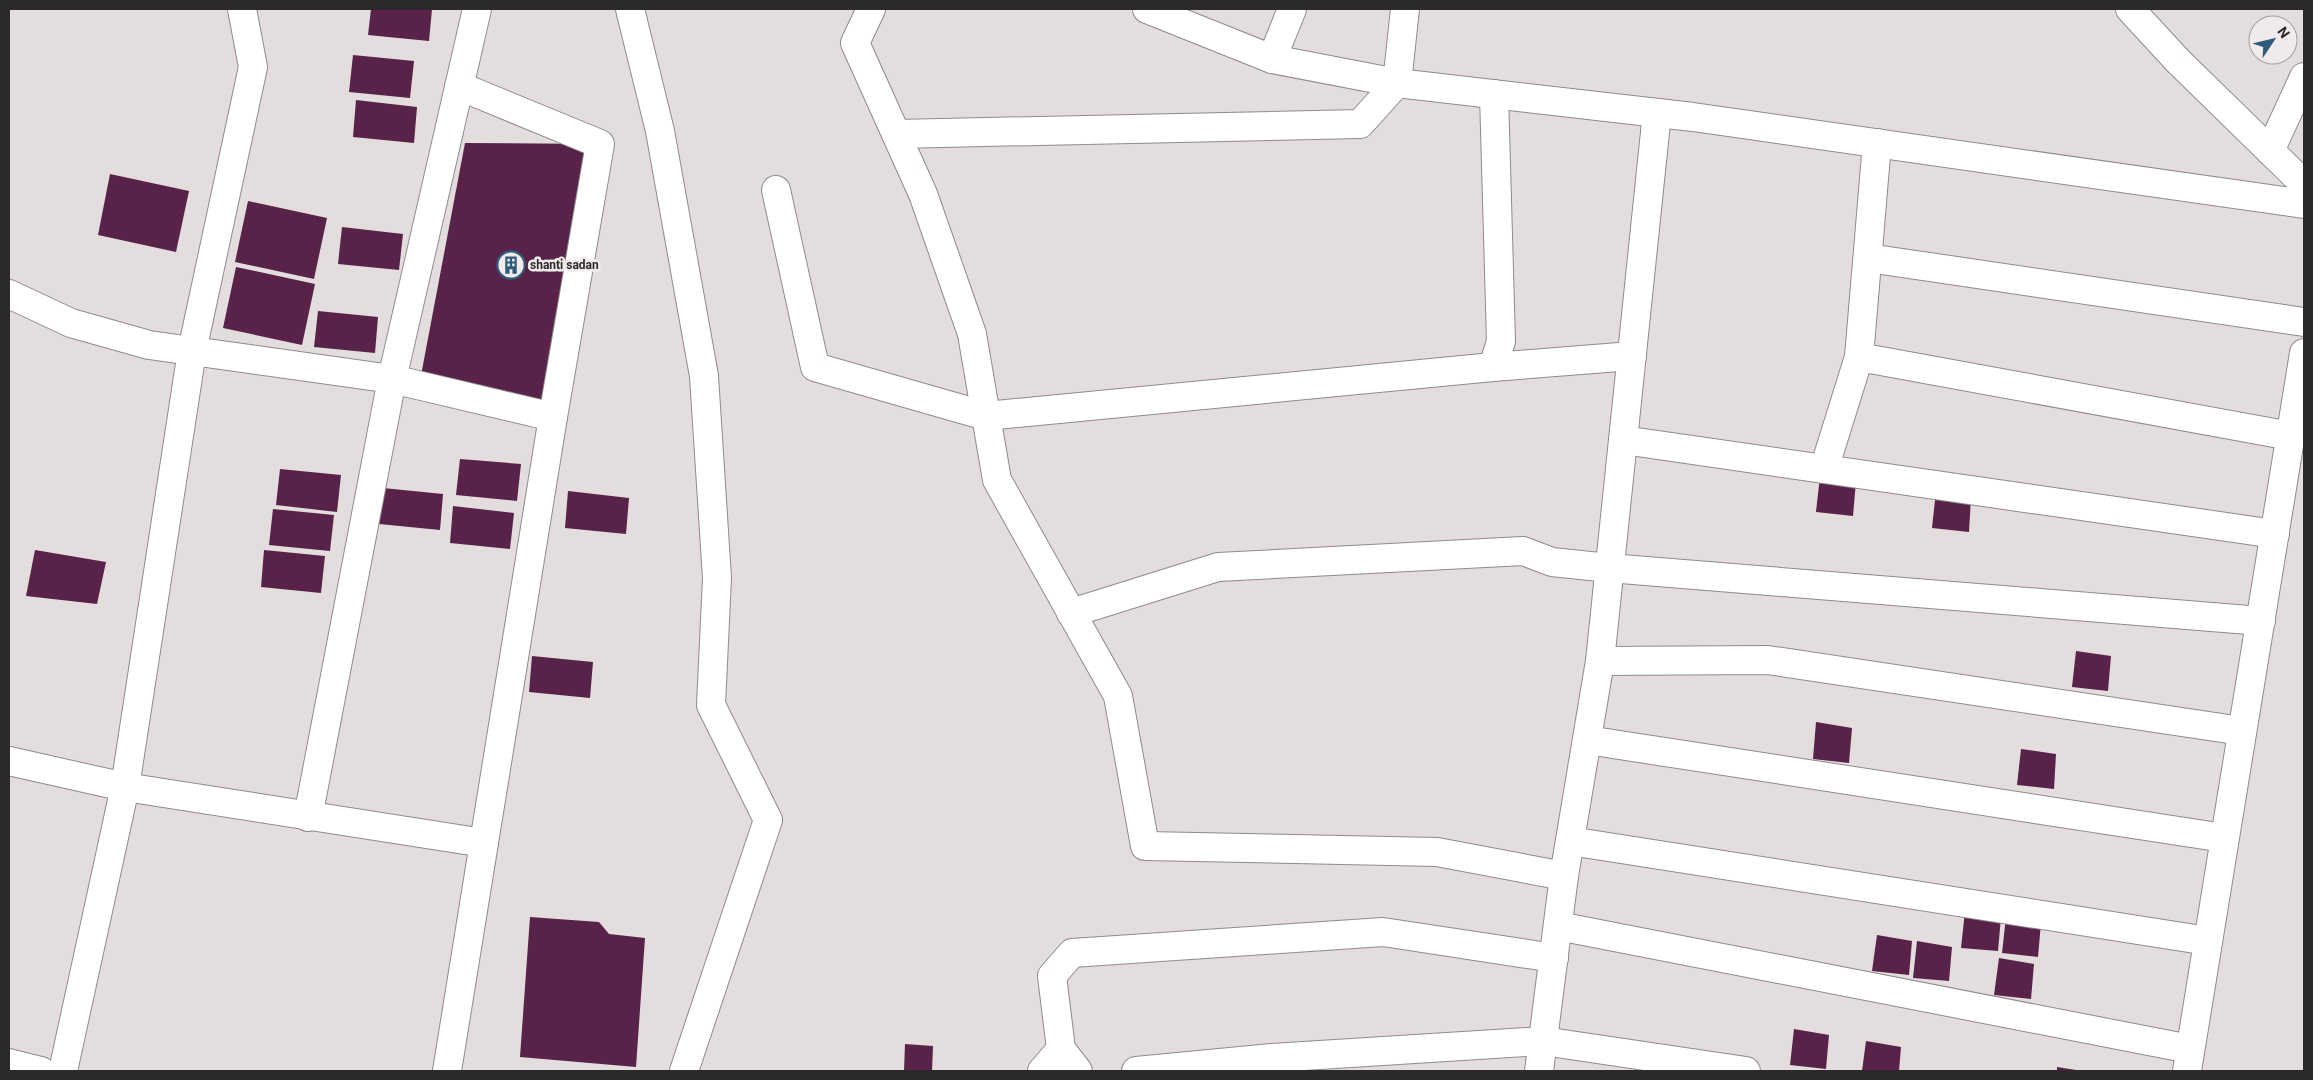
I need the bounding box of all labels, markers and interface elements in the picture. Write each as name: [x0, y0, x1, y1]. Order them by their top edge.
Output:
north arrow: [2248, 15, 2298, 65]
text: N: [2274, 24, 2293, 41]
building icon: shanti sadan: [496, 250, 526, 280]
place label: shanti sadan: [530, 258, 599, 272]

